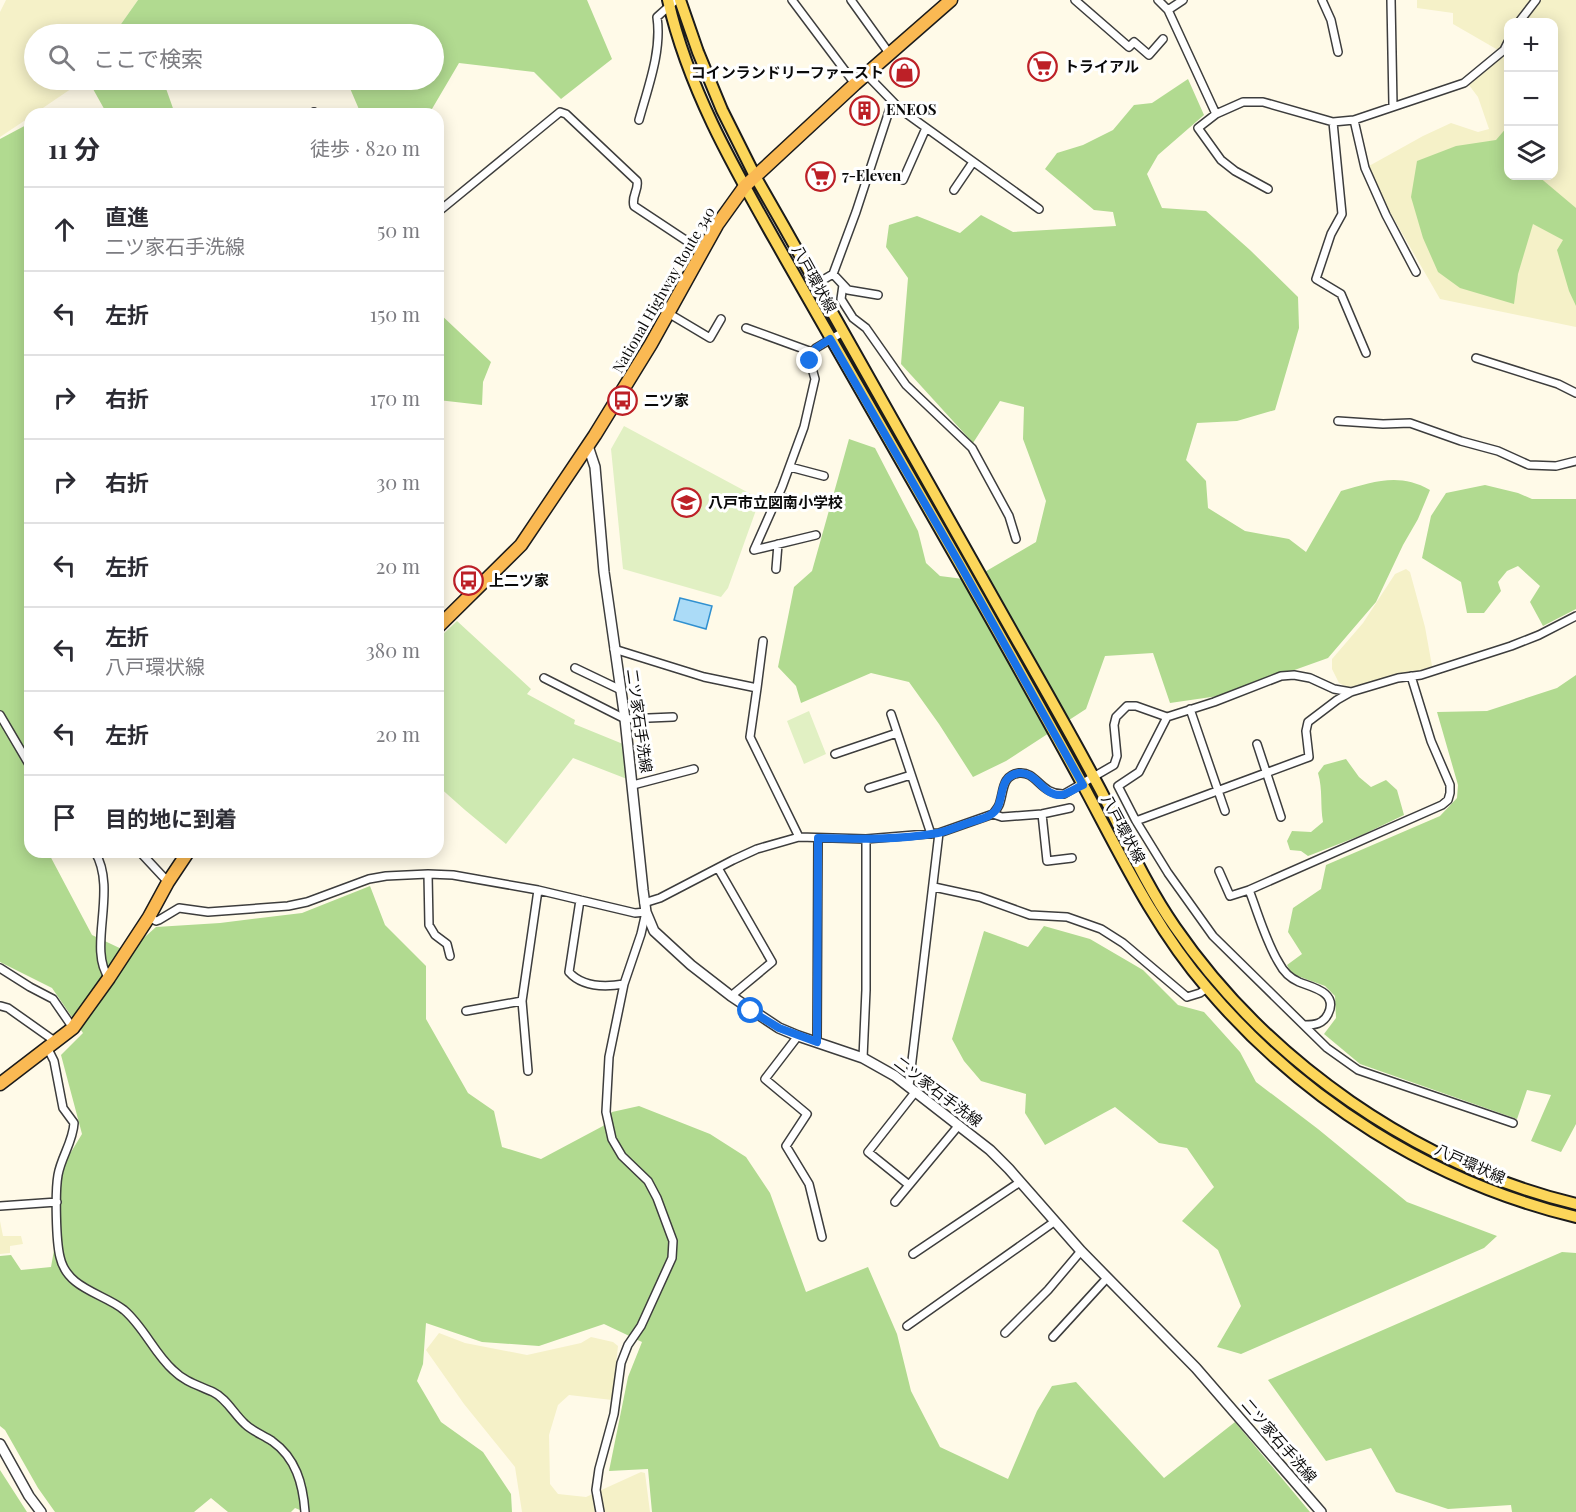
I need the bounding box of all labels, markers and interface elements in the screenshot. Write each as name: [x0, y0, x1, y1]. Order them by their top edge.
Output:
map controls: [1504, 18, 1558, 180]
button: +: [1504, 18, 1558, 72]
search box: [24, 24, 444, 90]
icon: search: [45, 41, 78, 74]
text: ここで検索: [93, 43, 203, 73]
supermarket icon: トライアル: [1027, 51, 1059, 83]
place label: トライアル: [1064, 56, 1139, 76]
shop icon: コインランドリーファースト: [889, 57, 921, 89]
place label: コインランドリーファースト: [691, 62, 884, 82]
button: −: [1504, 72, 1558, 126]
building icon: ENEOS: [849, 94, 881, 126]
place label: ENEOS: [886, 99, 937, 119]
button: layers: [1504, 126, 1558, 180]
text: 11 分: [48, 131, 100, 166]
text: 徒歩 · 820 m: [310, 134, 420, 161]
supermarket icon: 7-Eleven: [805, 160, 837, 192]
place label: 7-Eleven: [842, 165, 902, 185]
text: 直進: [105, 201, 149, 231]
street label: National Highway Route 340: [607, 203, 719, 376]
icon: ahead: [48, 213, 81, 246]
text: 50 m: [377, 216, 420, 243]
text: 二ツ家石手洗線: [105, 232, 245, 259]
street label: 八戸環状線: [788, 241, 842, 316]
icon: left: [48, 297, 81, 330]
text: 左折: [105, 299, 149, 329]
text: 150 m: [370, 300, 420, 327]
route end: [796, 347, 822, 373]
icon: right: [48, 381, 81, 414]
text: 右折: [105, 383, 149, 413]
text: 170 m: [370, 384, 420, 411]
bus stop icon: 二ツ家: [607, 385, 639, 417]
place label: 二ツ家: [644, 390, 689, 410]
icon: right: [48, 465, 81, 498]
text: 右折: [105, 467, 149, 497]
text: 30 m: [376, 468, 420, 495]
school or university icon: 八戸市立図南小学校: [671, 487, 703, 519]
place label: 八戸市立図南小学校: [708, 492, 843, 512]
icon: left: [48, 549, 81, 582]
text: 左折: [105, 551, 149, 581]
text: 20 m: [376, 552, 420, 579]
bus stop icon: 上二ツ家: [452, 565, 484, 597]
place label: 上二ツ家: [489, 570, 549, 590]
text: 左折: [105, 621, 149, 651]
icon: left: [48, 633, 81, 666]
text: 380 m: [366, 636, 420, 663]
text: 八戸環状線: [105, 652, 205, 679]
street label: 二ツ家石手洗線: [623, 667, 657, 774]
icon: left: [48, 717, 81, 750]
text: 左折: [105, 719, 149, 749]
text: 20 m: [376, 720, 420, 747]
street label: 八戸環状線: [1097, 791, 1150, 866]
icon: arrive: [48, 801, 81, 834]
text: 目的地に到着: [105, 803, 237, 833]
route start: [737, 997, 763, 1023]
street label: 二ツ家石手洗線: [891, 1052, 987, 1131]
street label: 八戸環状線: [1432, 1139, 1509, 1187]
street label: 二ツ家石手洗線: [1238, 1394, 1322, 1487]

